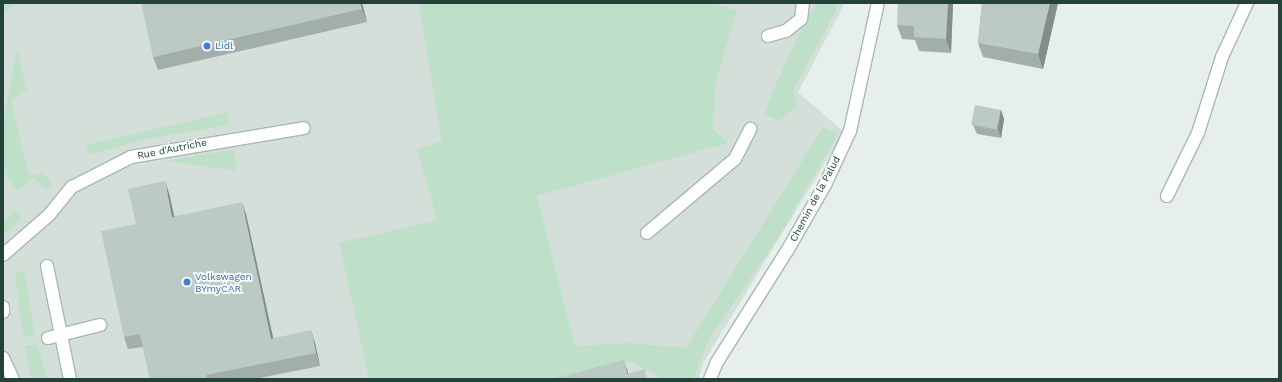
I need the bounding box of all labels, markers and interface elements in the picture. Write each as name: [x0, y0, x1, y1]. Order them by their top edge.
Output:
place label: Lidl: [215, 40, 233, 52]
marker: Lidl: [202, 41, 212, 51]
street label: Rue d'Autriche: [136, 136, 208, 162]
street label: Chemin de la Palud: [787, 154, 843, 244]
place label: Volkswagen BYmyCAR: [195, 270, 252, 294]
marker: Volkswagen BYmyCAR: [182, 277, 192, 287]

